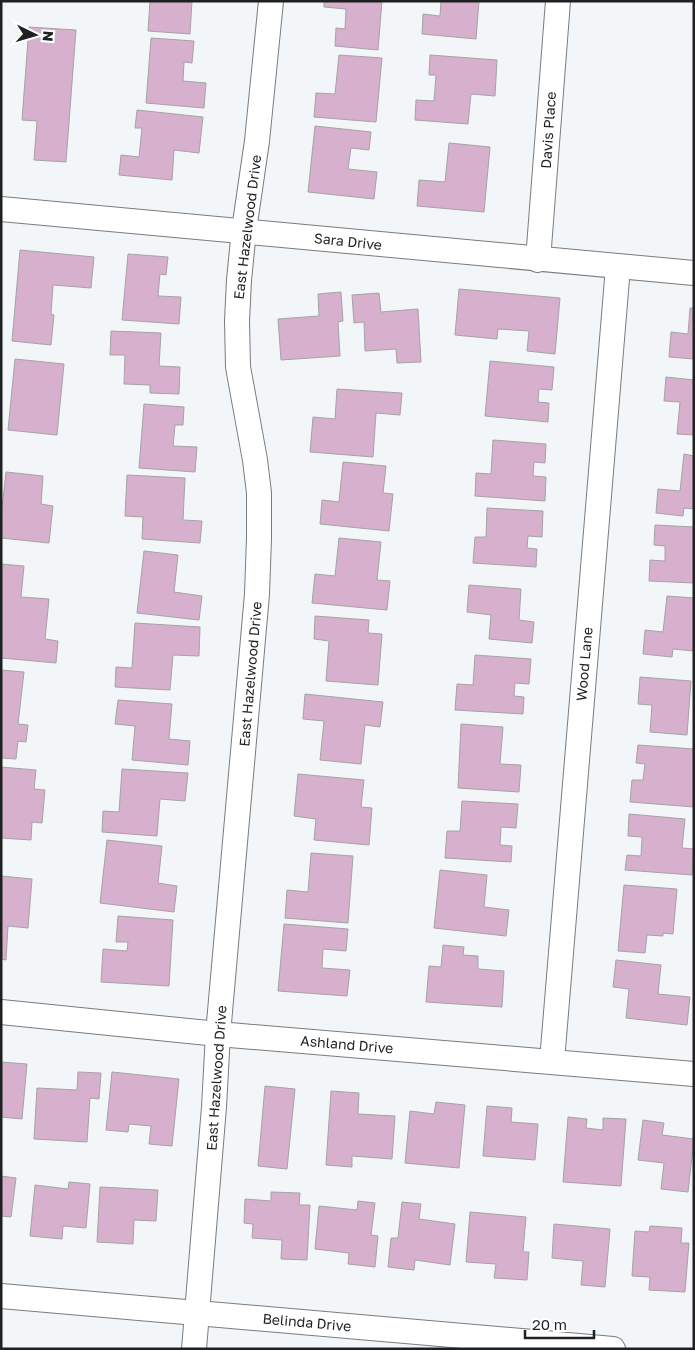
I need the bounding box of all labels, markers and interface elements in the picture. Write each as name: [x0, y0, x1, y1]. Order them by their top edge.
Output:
north arrow: [10, 10, 60, 60]
text: N: [40, 30, 57, 42]
street label: Davis Place: [537, 91, 559, 169]
street label: East Hazelwood Drive: [230, 154, 264, 300]
street label: Sara Drive: [313, 229, 383, 253]
street label: East Hazelwood Drive: [235, 601, 265, 747]
street label: Wood Lane: [572, 626, 596, 702]
street label: East Hazelwood Drive: [202, 1005, 230, 1151]
street label: Ashland Drive: [300, 1031, 394, 1057]
scale bar: [525, 1308, 594, 1340]
street label: Belinda Drive: [262, 1310, 352, 1334]
text: 20 m: [532, 1315, 567, 1333]

